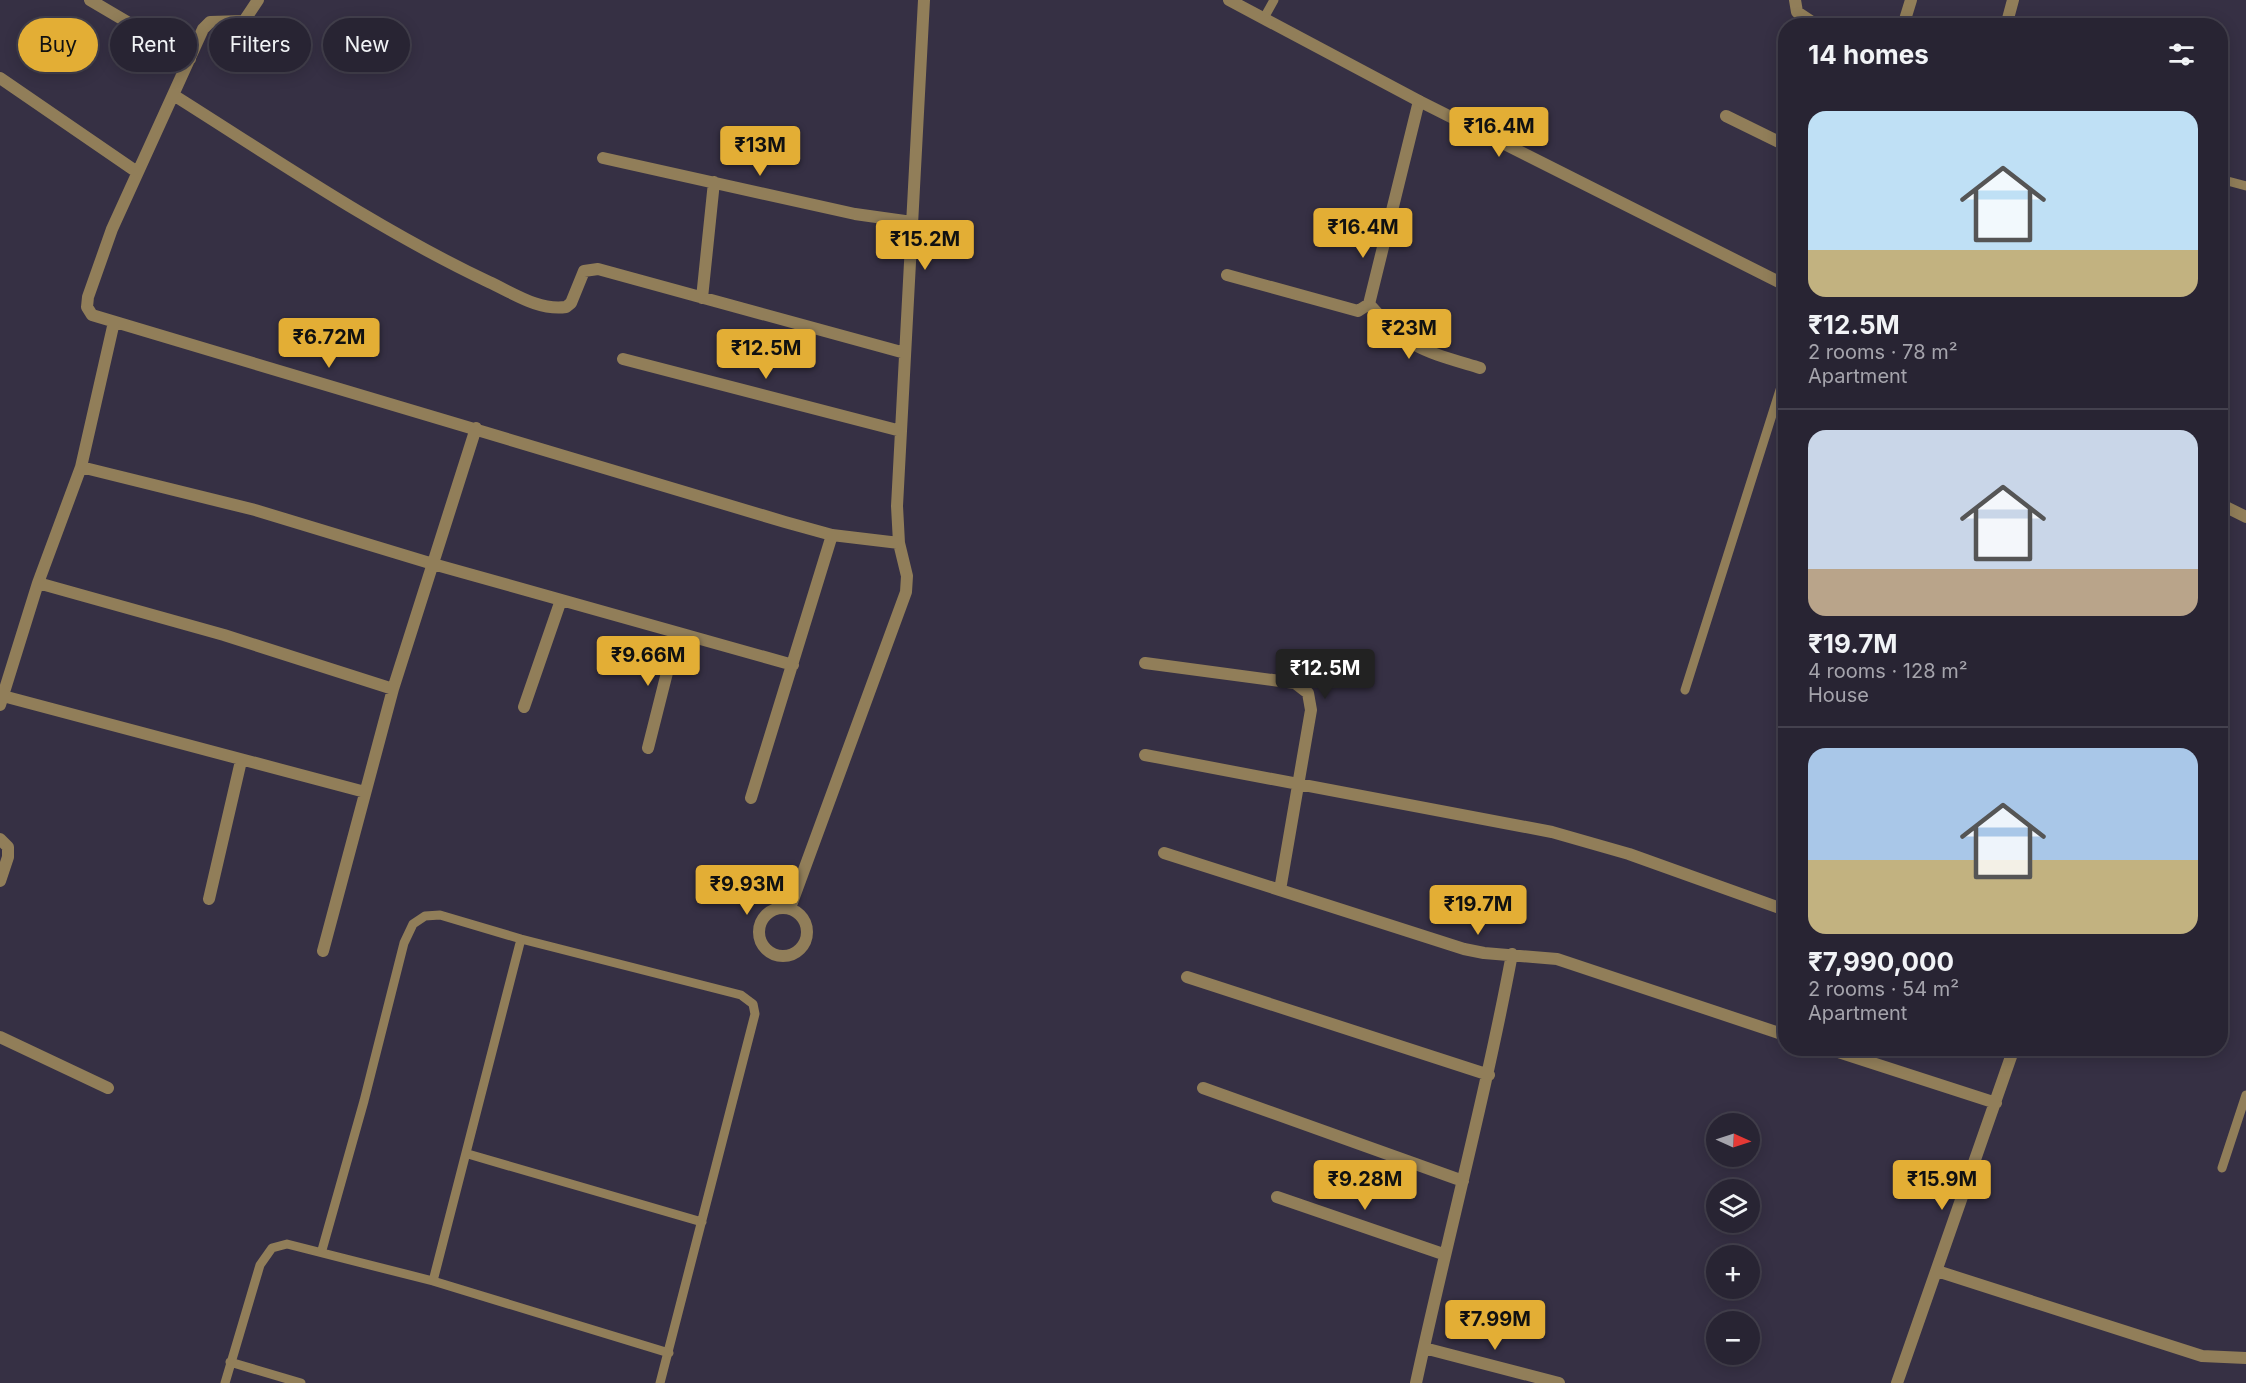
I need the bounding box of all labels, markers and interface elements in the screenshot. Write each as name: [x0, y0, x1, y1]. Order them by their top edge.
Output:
chip: Buy: [18, 18, 98, 72]
chip: Rent: [110, 18, 197, 72]
chip: Filters: [209, 18, 311, 72]
chip: New: [323, 18, 410, 72]
icon: filters: [2165, 38, 2198, 71]
text: 14 homes: [1808, 39, 1929, 70]
pin: ₹16.4M: [1450, 107, 1548, 158]
text: ₹16.4M: [1463, 114, 1535, 138]
pin: ₹13M: [724, 126, 796, 177]
text: ₹13M: [734, 133, 786, 157]
icon: home: [1949, 150, 2057, 258]
pin: ₹16.4M: [1314, 208, 1412, 259]
text: ₹16.4M: [1327, 215, 1399, 239]
pin: ₹15.2M: [876, 220, 974, 271]
text: ₹15.2M: [890, 227, 960, 251]
pin: ₹23M: [1373, 309, 1445, 360]
text: ₹12.5M: [1808, 309, 1900, 340]
text: ₹23M: [1381, 316, 1437, 340]
pin: ₹6.72M: [280, 318, 378, 369]
text: ₹6.72M: [293, 325, 365, 349]
pin: ₹12.5M: [717, 329, 815, 380]
text: ₹12.5M: [731, 336, 801, 360]
text: 2 rooms · 78 m²: [1808, 340, 1957, 364]
text: Apartment: [1808, 364, 1907, 388]
icon: home: [1949, 469, 2057, 577]
text: ₹19.7M: [1808, 628, 1898, 659]
pin: ₹9.66M: [599, 636, 697, 687]
text: ₹9.66M: [611, 643, 685, 667]
pin: ₹12.5M: [1276, 649, 1374, 700]
text: ₹12.5M: [1290, 656, 1360, 680]
text: 4 rooms · 128 m²: [1808, 659, 1968, 683]
text: House: [1808, 683, 1869, 707]
icon: home: [1949, 787, 2057, 895]
pin: ₹9.93M: [698, 865, 796, 916]
text: ₹9.93M: [710, 872, 784, 896]
pin: ₹19.7M: [1429, 885, 1527, 936]
text: ₹19.7M: [1444, 892, 1512, 916]
text: ₹7,990,000: [1808, 946, 1954, 977]
text: 2 rooms · 54 m²: [1808, 977, 1959, 1001]
text: Apartment: [1808, 1001, 1907, 1025]
north arrow: [1706, 1113, 1760, 1167]
map controls: [1706, 1113, 1760, 1365]
pin: ₹9.28M: [1316, 1160, 1414, 1211]
pin: ₹15.9M: [1893, 1160, 1991, 1211]
text: ₹9.28M: [1328, 1167, 1402, 1191]
text: ₹15.9M: [1907, 1167, 1977, 1191]
button: layers: [1706, 1179, 1760, 1233]
button: +: [1706, 1245, 1760, 1299]
pin: ₹7.99M: [1446, 1300, 1544, 1351]
text: ₹7.99M: [1459, 1307, 1531, 1331]
button: −: [1706, 1311, 1760, 1365]

